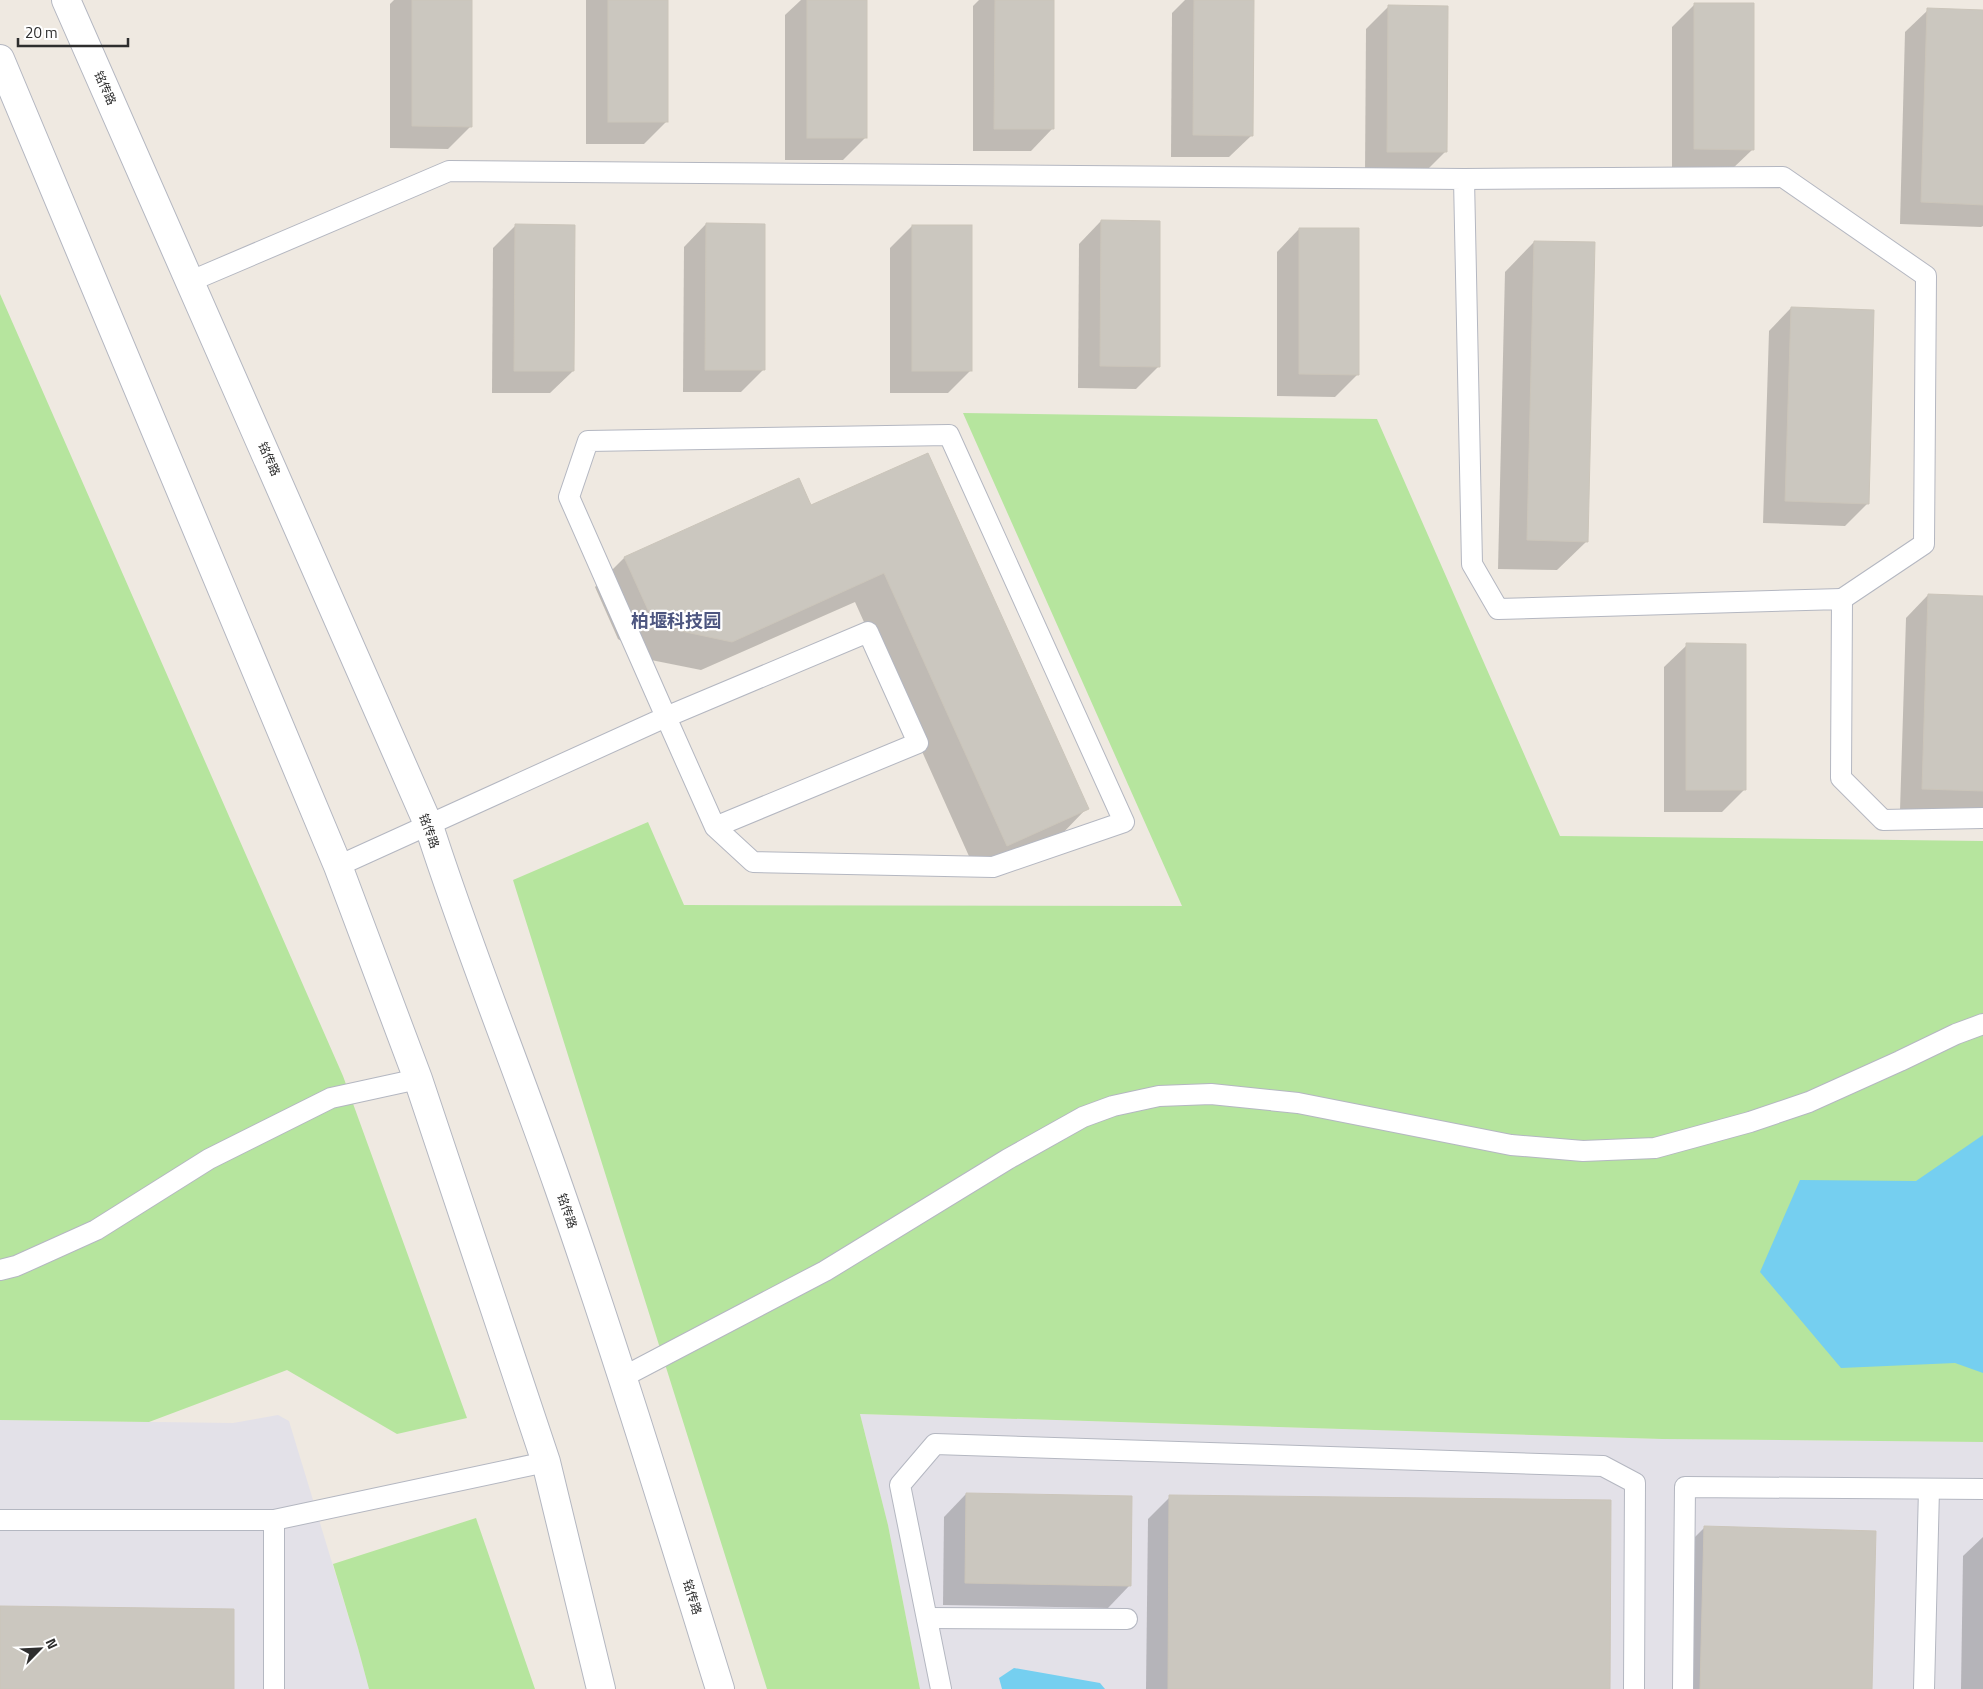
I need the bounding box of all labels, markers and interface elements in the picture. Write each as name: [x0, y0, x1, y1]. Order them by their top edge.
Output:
scale bar: [18, 15, 128, 47]
text: 20 m: [25, 21, 58, 44]
street label: 铭传路: [89, 67, 121, 108]
street label: 铭传路: [253, 438, 285, 479]
district label: 柏堰科技园: [631, 607, 721, 634]
street label: 铭传路: [414, 811, 445, 851]
street label: 铭传路: [553, 1191, 582, 1231]
street label: 铭传路: [678, 1577, 707, 1617]
north arrow: [15, 1624, 65, 1674]
text: N: [41, 1635, 64, 1652]

